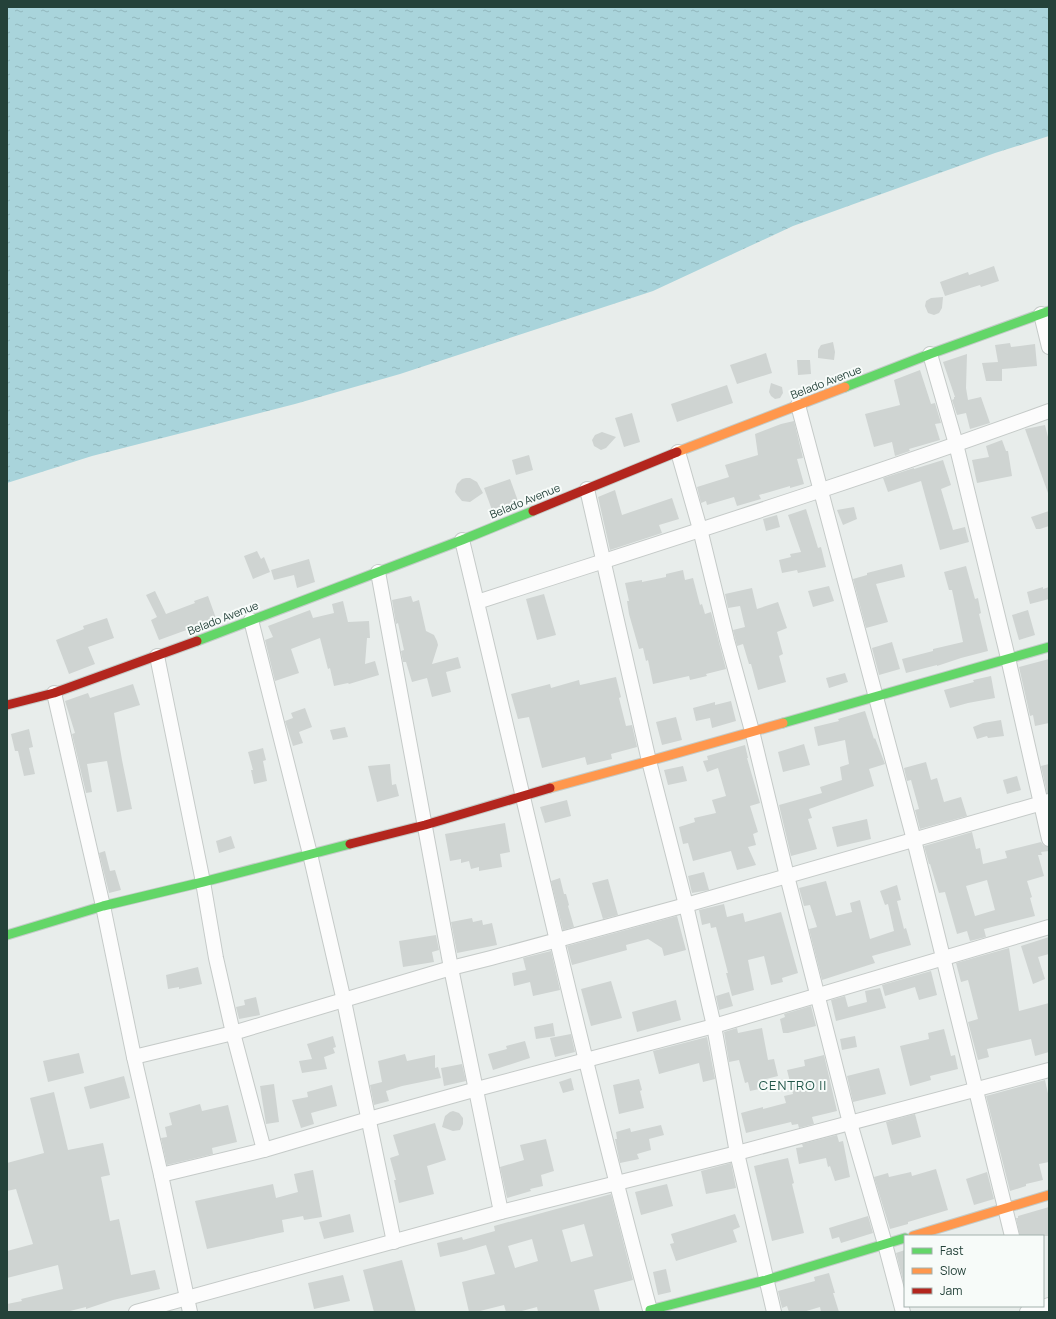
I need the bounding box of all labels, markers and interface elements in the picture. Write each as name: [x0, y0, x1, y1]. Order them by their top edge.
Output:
street label: Belado Avenue: [788, 361, 864, 402]
street label: Belado Avenue: [487, 479, 563, 521]
street label: Belado Avenue: [185, 597, 261, 638]
district label: CENTRO II: [759, 1076, 827, 1094]
legend: [904, 1235, 1044, 1307]
text: Fast: [940, 1242, 964, 1259]
text: Slow: [940, 1262, 966, 1279]
text: Jam: [940, 1282, 962, 1299]

